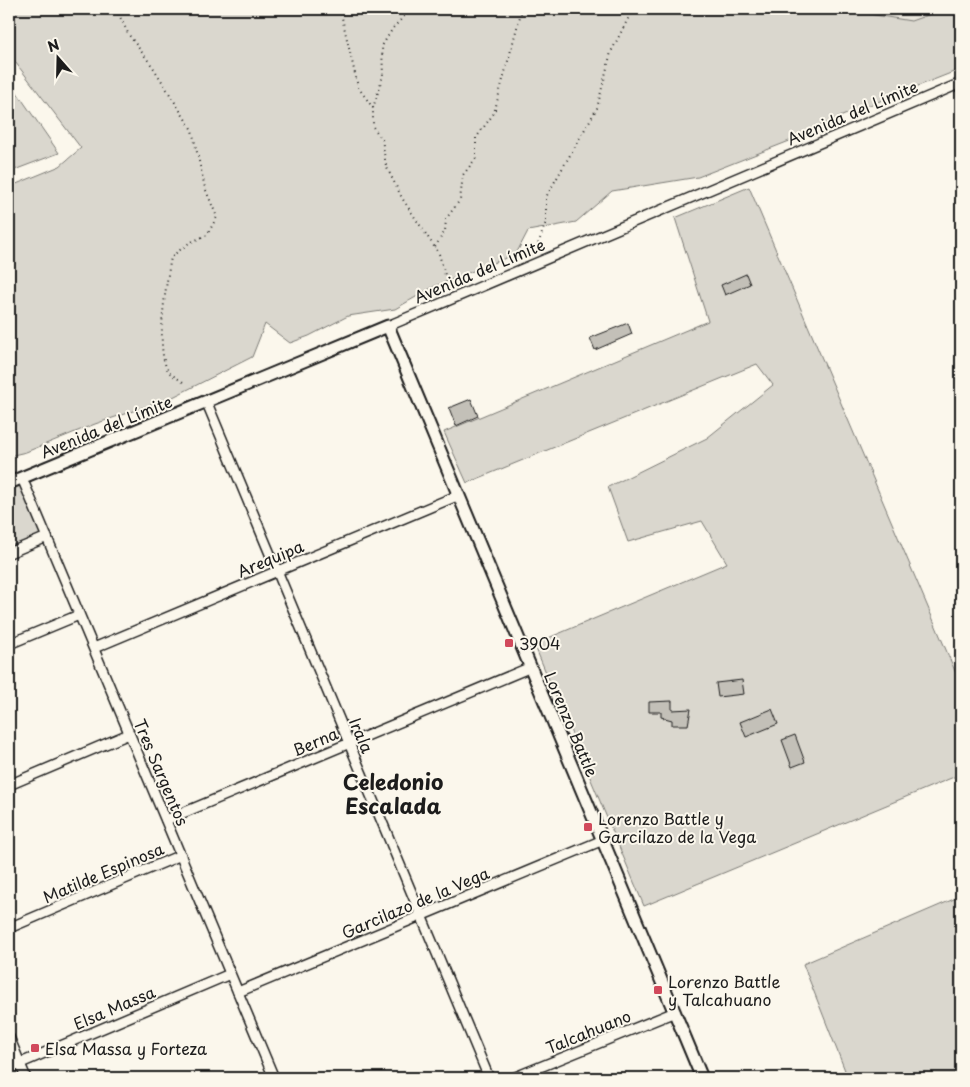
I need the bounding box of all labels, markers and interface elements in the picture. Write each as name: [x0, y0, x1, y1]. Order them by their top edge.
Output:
north arrow: [32, 32, 82, 82]
text: N: [45, 34, 62, 57]
street label: Avenida del Límite: [783, 74, 921, 150]
street label: Avenida del Límite: [410, 232, 548, 308]
street label: Avenida del Límite: [37, 389, 175, 463]
street label: Arequipa: [233, 533, 307, 583]
place label: 3904: [519, 631, 561, 655]
marker: 3904: [503, 637, 515, 649]
street label: Lorenzo Battle: [539, 668, 605, 780]
street label: Irala: [344, 714, 380, 756]
street label: Tres Sargentos: [129, 715, 195, 829]
street label: Berna: [288, 721, 342, 761]
district label: Celedonio Escalada: [343, 765, 443, 821]
place label: Lorenzo Battle y Garcilazo de la Vega: [598, 806, 756, 848]
marker: Lorenzo Battle y Garcilazo de la Vega: [582, 821, 594, 833]
street label: Matilde Espinosa: [39, 836, 167, 908]
street label: Garcilazo de la Vega: [337, 860, 493, 944]
place label: Lorenzo Battle y Talcahuano: [668, 969, 780, 1011]
street label: Elsa Massa: [69, 979, 159, 1035]
marker: Lorenzo Battle y Talcahuano: [652, 984, 664, 996]
street label: Talcahuano: [542, 1003, 634, 1059]
place label: Elsa Massa y Forteza: [45, 1036, 207, 1060]
marker: Elsa Massa y Forteza: [29, 1042, 41, 1054]

